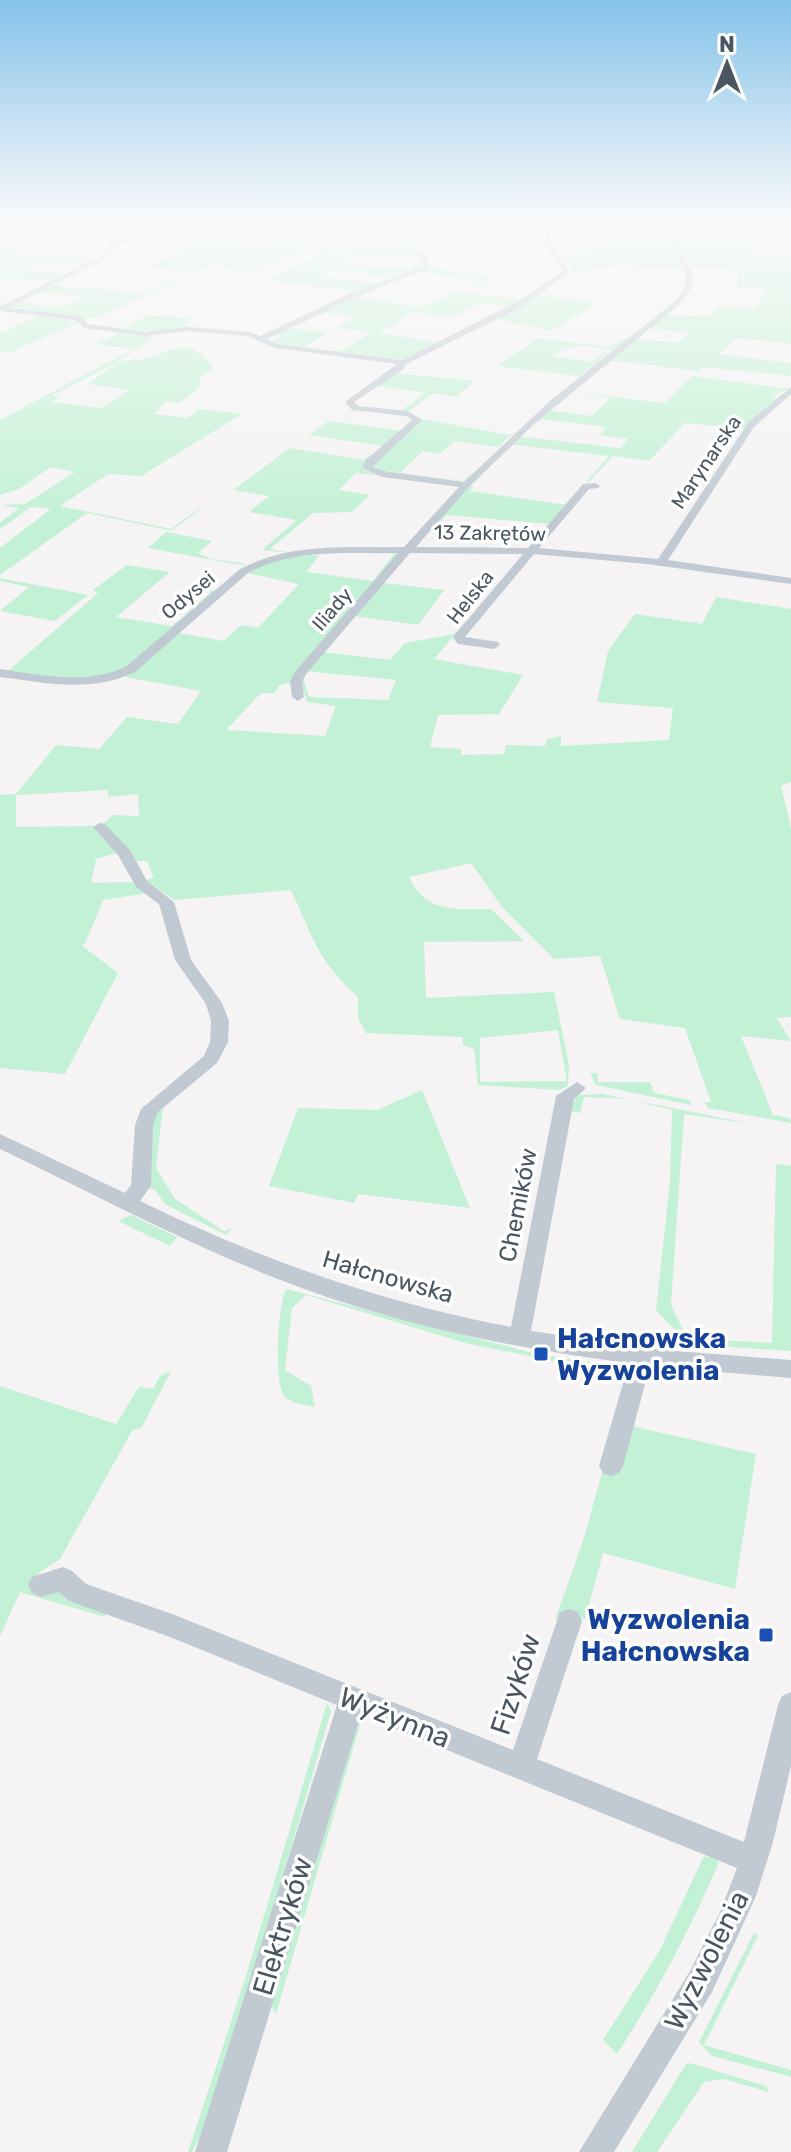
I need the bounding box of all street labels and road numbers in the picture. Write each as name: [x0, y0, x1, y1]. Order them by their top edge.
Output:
street label: Marynarska: [666, 411, 746, 513]
street label: 13 Zakrętów: [434, 520, 546, 546]
street label: Helska: [442, 565, 498, 629]
street label: Odysei: [156, 566, 220, 624]
street label: Iliady: [307, 583, 357, 635]
street label: Chemików: [493, 1146, 543, 1264]
street label: Hałcnowska: [319, 1245, 457, 1309]
street label: Fizyków: [484, 1629, 547, 1739]
street label: Wyżynna: [334, 1680, 455, 1755]
street label: Elektryków: [246, 1853, 319, 1999]
street label: Wyzwolenia: [657, 1885, 756, 2035]

